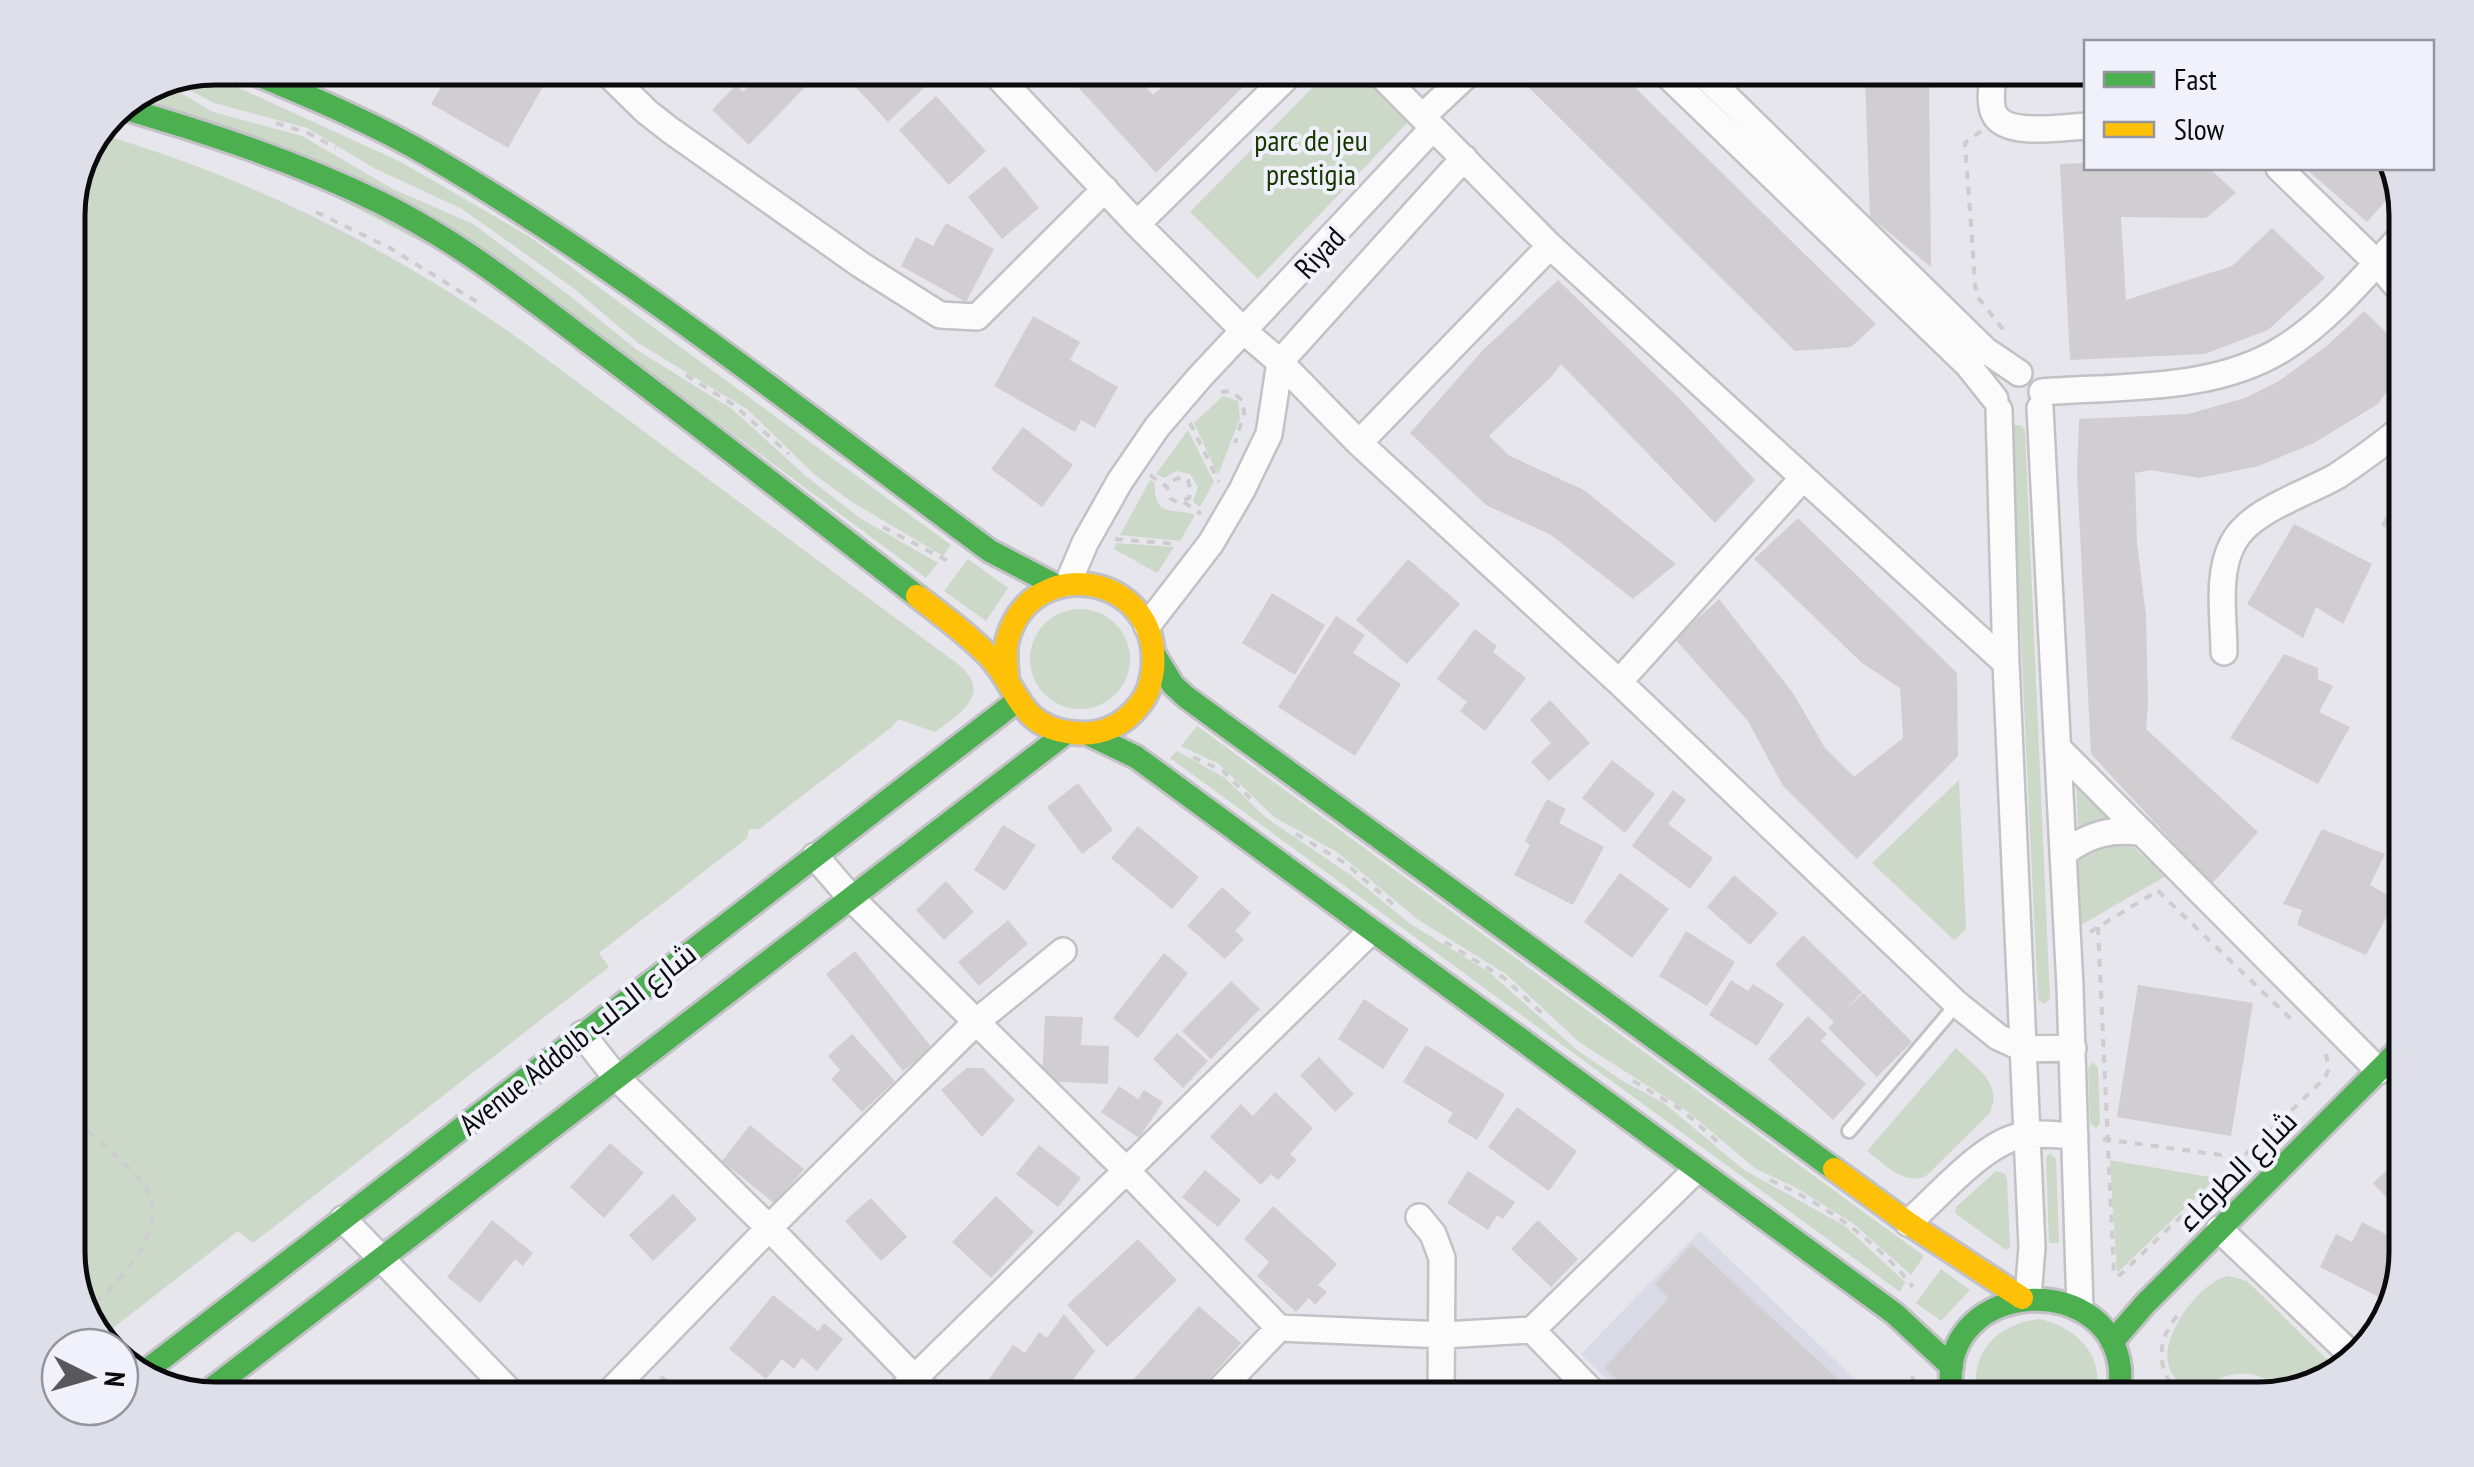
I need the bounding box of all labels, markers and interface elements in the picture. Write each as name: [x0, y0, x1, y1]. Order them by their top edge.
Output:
legend: [2084, 40, 2434, 170]
text: Fast: [2174, 59, 2218, 98]
text: Slow: [2174, 109, 2225, 148]
park label: parc de jeu prestigia: [1254, 120, 1368, 193]
street label: Riyad: [1285, 218, 1353, 286]
street label: Avenue Addolb شارع الدلب: [451, 933, 705, 1144]
street label: شارع الطرفاء: [2167, 1101, 2306, 1240]
north arrow: [40, 1327, 140, 1427]
text: N: [96, 1370, 134, 1388]

